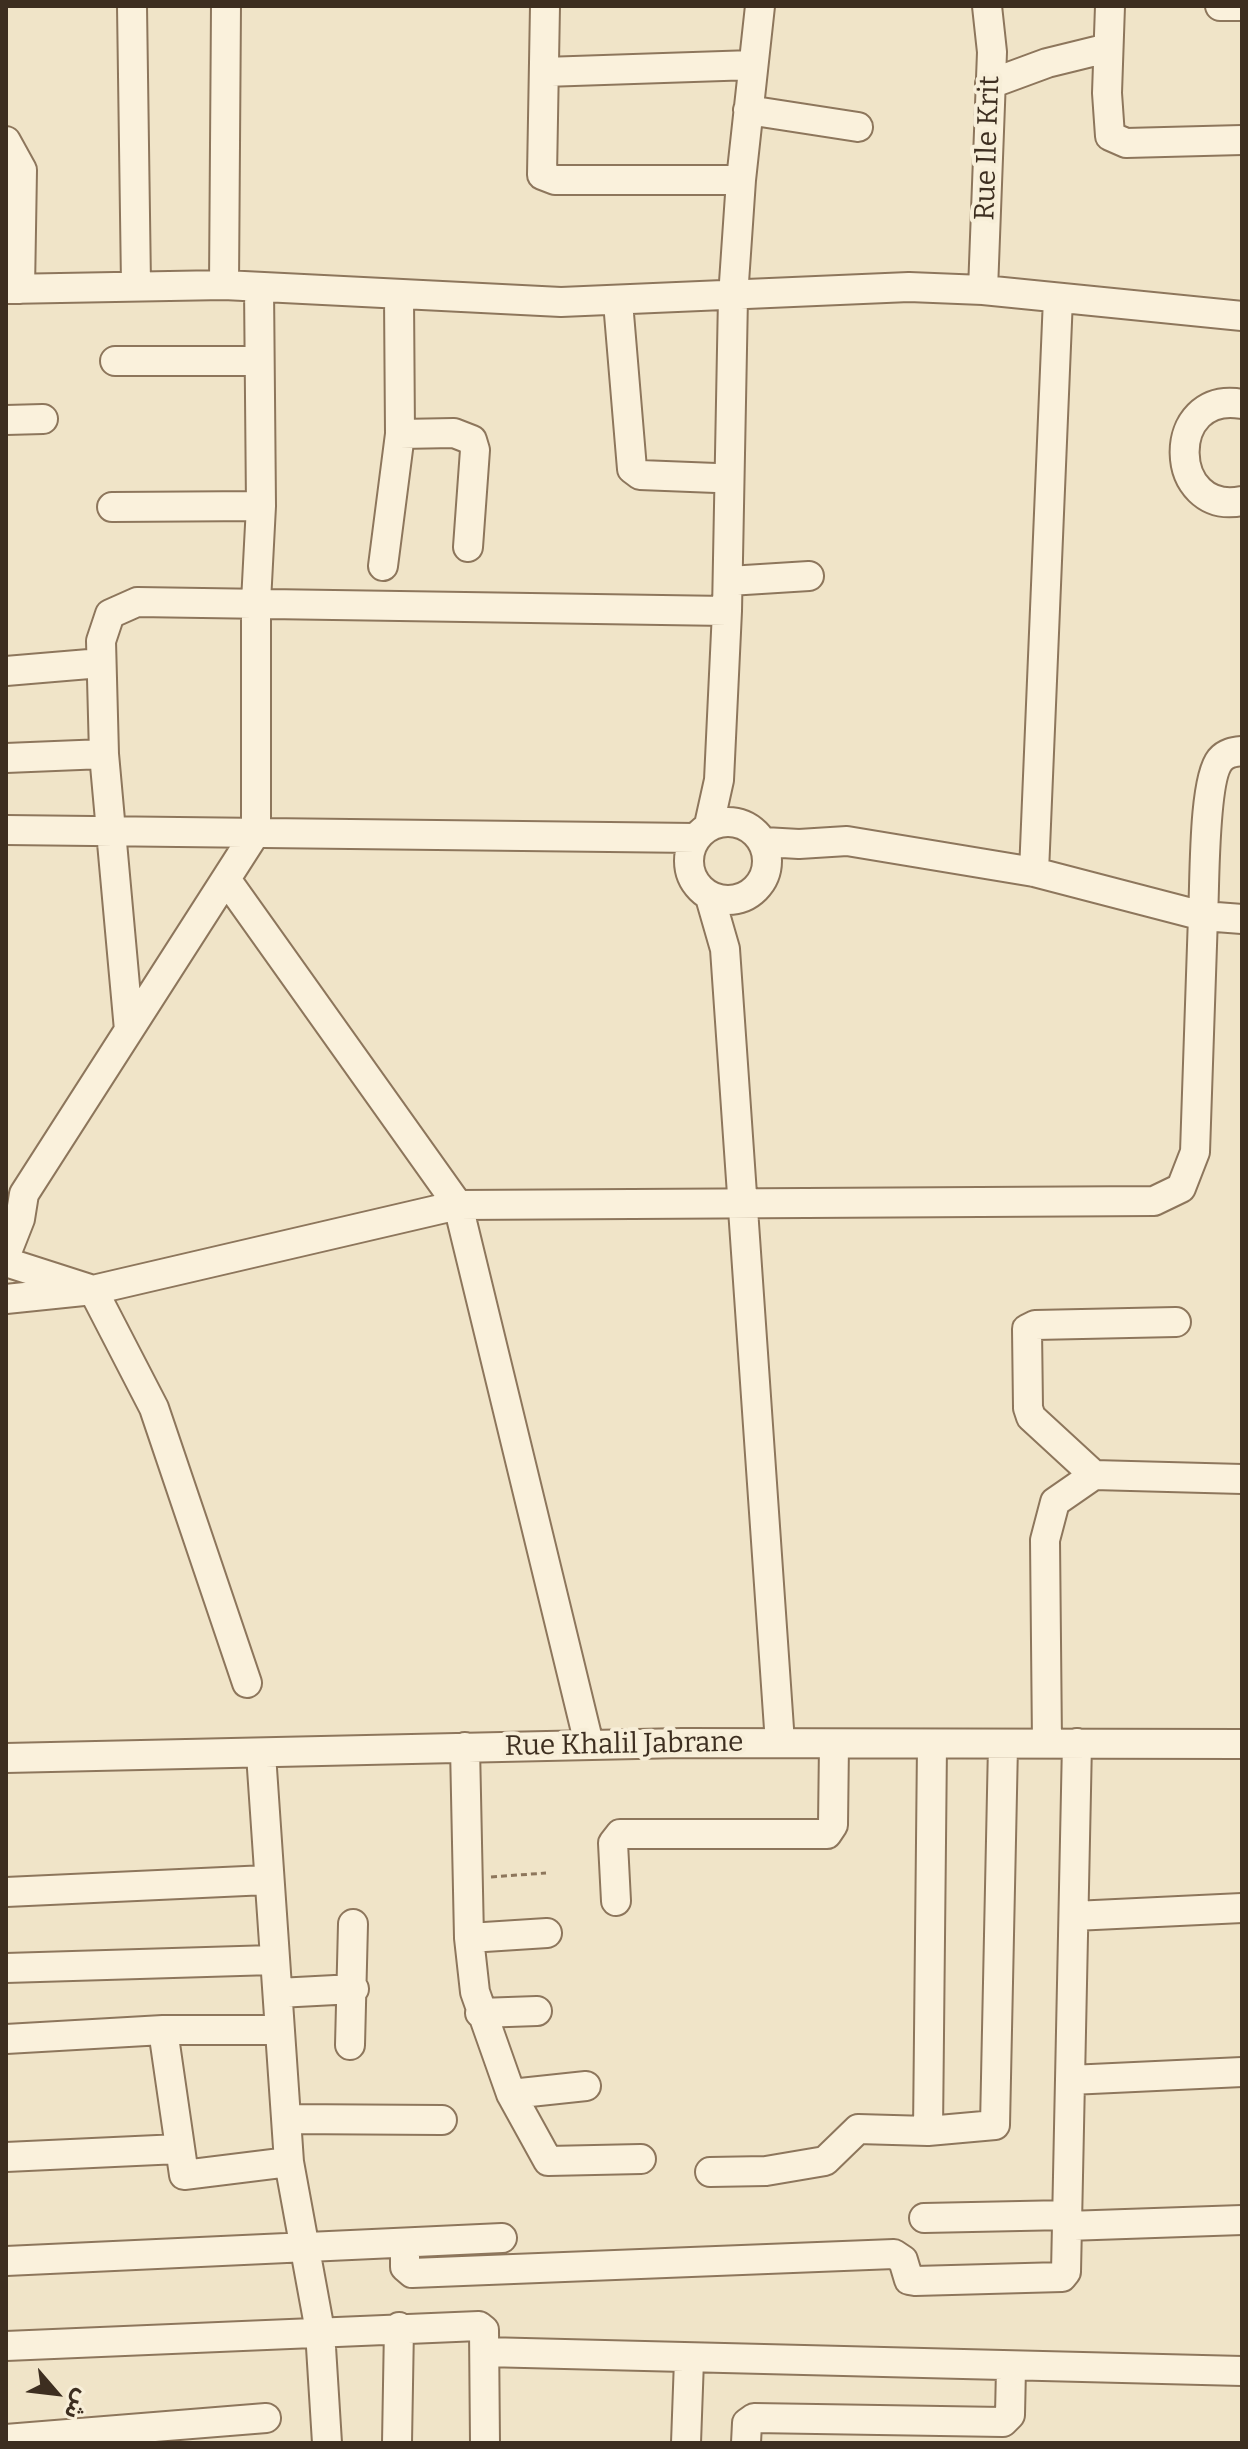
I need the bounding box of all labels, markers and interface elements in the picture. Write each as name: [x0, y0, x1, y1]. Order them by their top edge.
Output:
street label: Rue Ile Krit: [969, 75, 1007, 221]
street label: Rue Khalil Jabrane: [504, 1726, 744, 1764]
north arrow: [16, 2353, 96, 2433]
text: ش: [59, 2385, 97, 2424]

